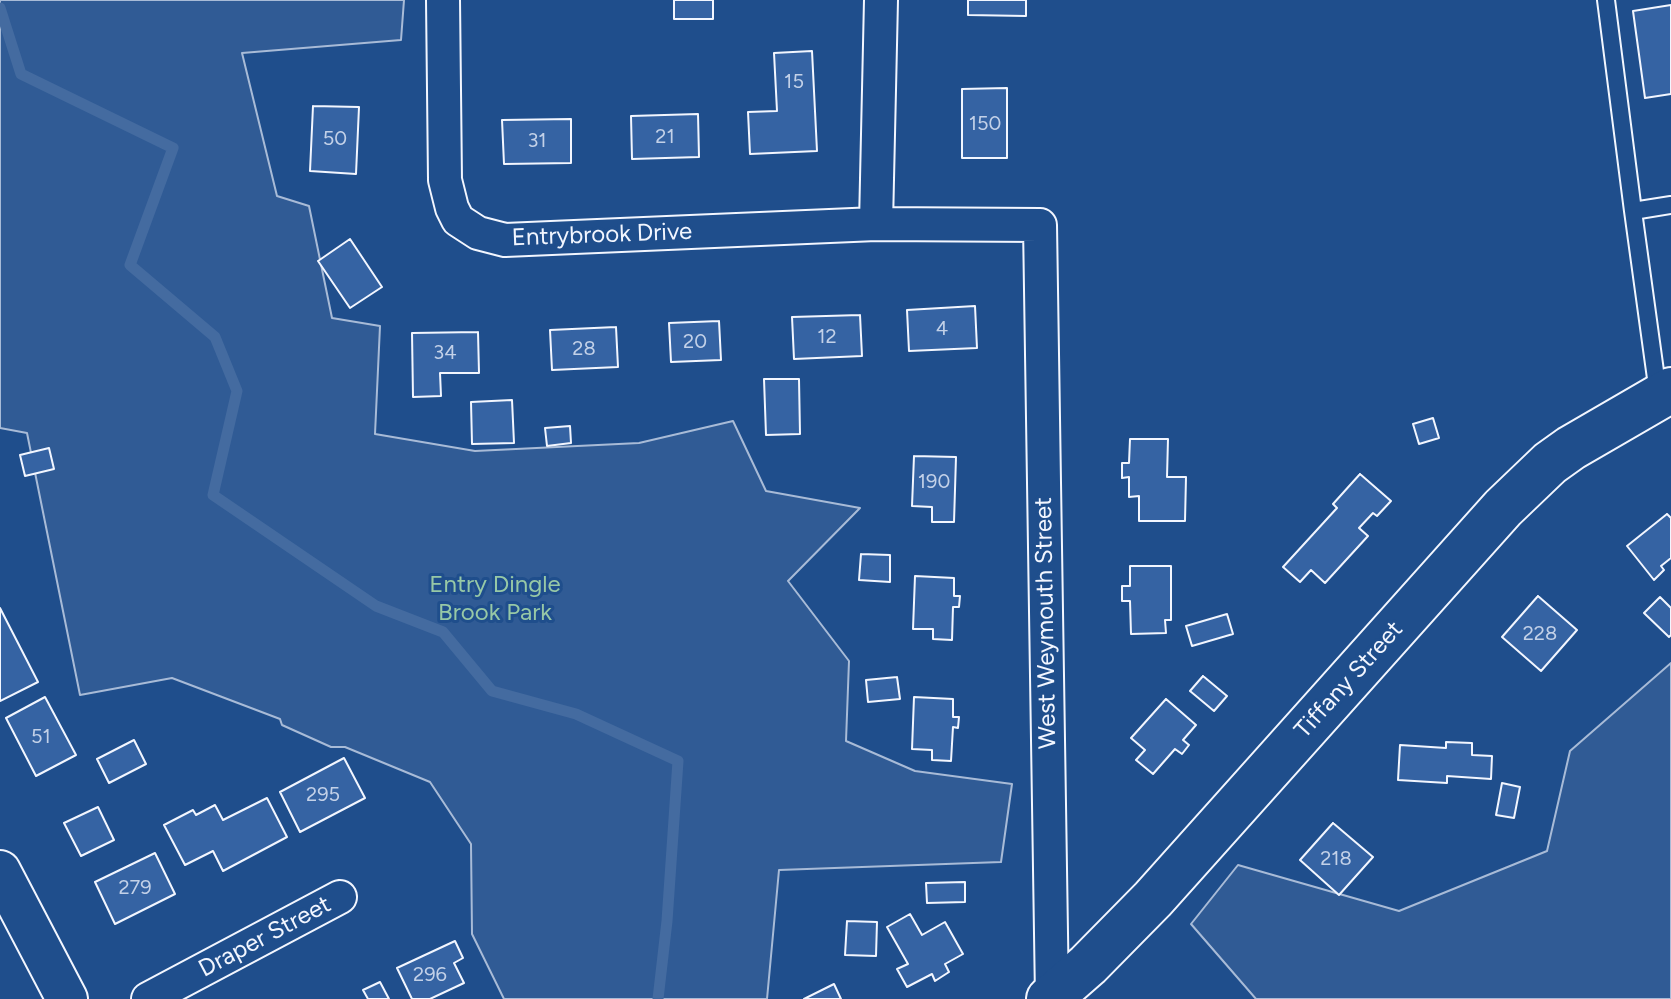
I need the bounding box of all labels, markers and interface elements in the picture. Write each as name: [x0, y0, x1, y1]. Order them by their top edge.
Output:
house number: 15: [784, 70, 804, 94]
house number: 150: [969, 112, 1001, 136]
house number: 21: [655, 125, 675, 149]
house number: 50: [323, 127, 347, 151]
house number: 31: [527, 129, 547, 153]
street label: Entrybrook Drive: [511, 217, 693, 253]
house number: 4: [936, 317, 948, 341]
house number: 12: [817, 325, 837, 349]
house number: 20: [683, 330, 707, 354]
house number: 28: [572, 337, 596, 361]
house number: 34: [433, 341, 457, 365]
house number: 190: [918, 470, 950, 494]
street label: West Weymouth Street: [1029, 497, 1063, 749]
park label: Entry Dingle Brook Park: [429, 571, 561, 627]
street label: Tiffany Street: [1289, 616, 1409, 744]
house number: 228: [1523, 622, 1557, 646]
house number: 51: [31, 725, 51, 749]
house number: 295: [306, 783, 340, 807]
house number: 218: [1320, 847, 1352, 871]
house number: 279: [118, 876, 152, 900]
street label: Draper Street: [194, 890, 336, 984]
house number: 296: [413, 963, 447, 987]

